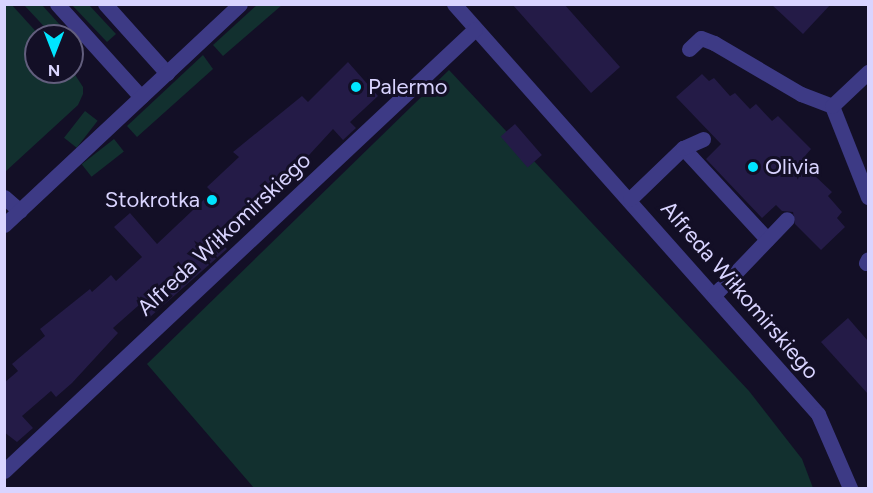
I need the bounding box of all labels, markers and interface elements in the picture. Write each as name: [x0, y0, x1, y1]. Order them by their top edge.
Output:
north arrow: [24, 24, 84, 84]
text: N: [48, 61, 60, 80]
place label: Palermo: [368, 74, 448, 100]
marker: Palermo: [349, 80, 363, 94]
street label: Alfreda Wiłkomirskiego: [132, 147, 316, 321]
place label: Olivia: [765, 154, 820, 180]
marker: Olivia: [746, 160, 760, 174]
place label: Stokrotka: [105, 187, 200, 213]
marker: Stokrotka: [205, 193, 219, 207]
street label: Alfreda Wiłkomirskiego: [655, 196, 825, 384]

